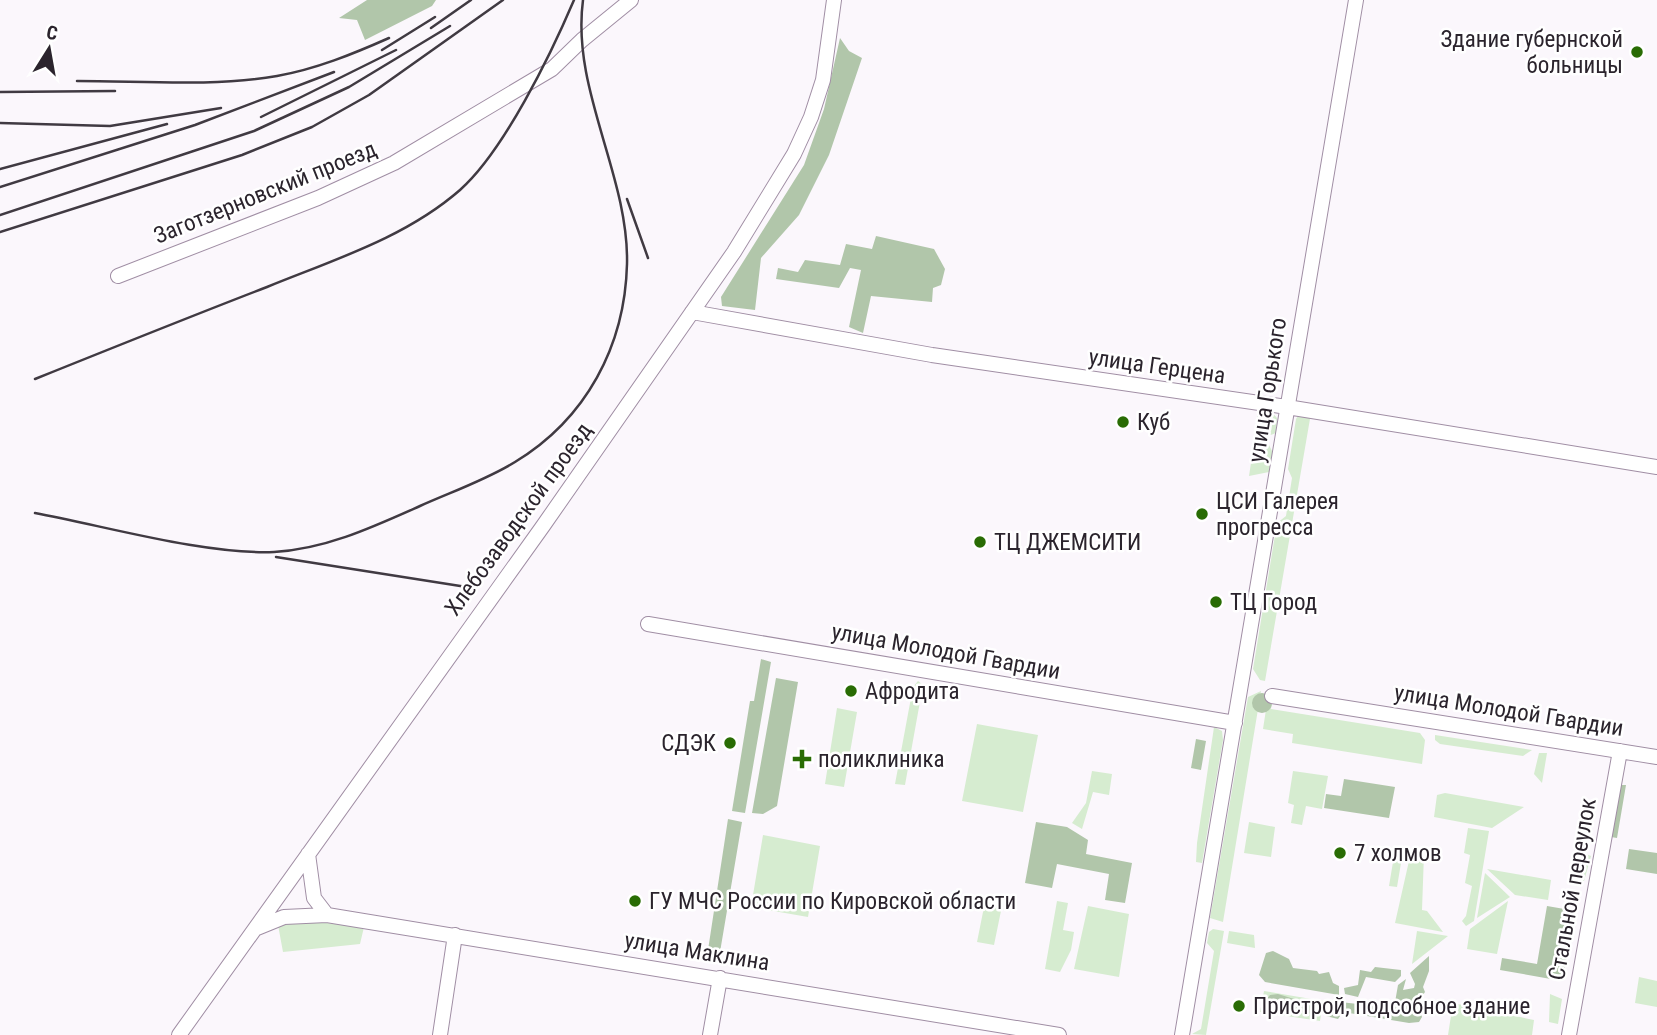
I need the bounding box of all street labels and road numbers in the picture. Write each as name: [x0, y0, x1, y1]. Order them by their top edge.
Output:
street label: Заготзерновский проезд: [150, 135, 381, 250]
street label: улица Горького: [1243, 316, 1292, 464]
street label: улица Герцена: [1087, 344, 1227, 389]
street label: Хлебозаводской проезд: [439, 418, 598, 621]
street label: улица Молодой Гвардии: [829, 618, 1062, 685]
street label: улица Молодой Гвардии: [1392, 679, 1625, 742]
street label: Стальной переулок: [1543, 796, 1602, 982]
street label: улица Маклина: [622, 927, 771, 976]

